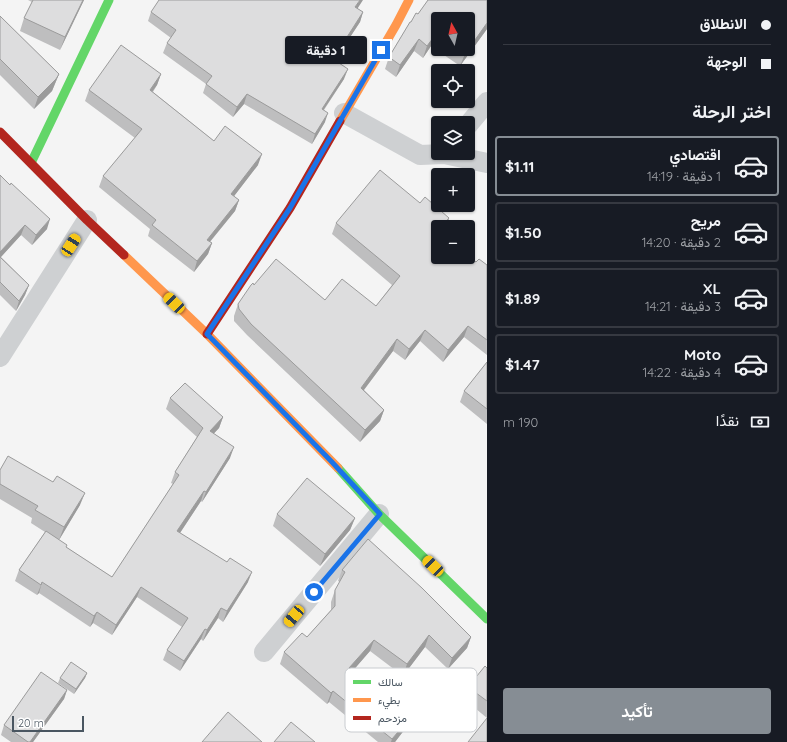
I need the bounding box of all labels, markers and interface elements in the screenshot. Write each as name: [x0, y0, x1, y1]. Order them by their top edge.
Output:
north arrow: [431, 12, 475, 56]
map controls: [431, 12, 475, 264]
text: الانطلاق: [700, 14, 747, 33]
callout: 1 دقيقة: [285, 36, 367, 64]
route end: [372, 41, 390, 59]
text: 1 دقيقة: [306, 42, 346, 58]
text: الوجهة: [706, 52, 747, 71]
button: locate: [431, 64, 475, 108]
text: اختر الرحلة: [692, 100, 771, 123]
button: layers: [431, 116, 475, 160]
text: اقتصادي: [669, 145, 721, 164]
icon: car: [733, 148, 769, 184]
text: $1.11: [505, 157, 534, 176]
button: +: [431, 168, 475, 212]
text: 1 دقيقة · 14:19: [647, 168, 721, 184]
text: مريح: [691, 211, 721, 230]
icon: car: [733, 214, 769, 250]
button: −: [431, 220, 475, 264]
text: $1.50: [505, 223, 541, 242]
car: [59, 232, 83, 258]
text: 2 دقيقة · 14:20: [642, 234, 721, 250]
text: XL: [703, 279, 721, 298]
icon: car: [733, 280, 769, 316]
text: $1.89: [505, 289, 540, 308]
car: [161, 290, 187, 316]
text: 3 دقيقة · 14:21: [645, 298, 721, 314]
text: Moto: [684, 345, 721, 364]
icon: car: [733, 346, 769, 382]
text: $1.47: [505, 355, 540, 374]
text: 4 دقيقة · 14:22: [643, 364, 721, 380]
text: نقدًا: [716, 411, 739, 430]
icon: cash: [749, 411, 771, 433]
text: 190 m: [503, 414, 538, 430]
car: [420, 553, 446, 579]
route start: [305, 583, 323, 601]
car: [282, 603, 306, 629]
legend: [345, 668, 477, 732]
text: سالك: [378, 675, 403, 689]
button: تأكيد: [503, 688, 771, 734]
text: بطيء: [378, 693, 400, 710]
text: مزدحم: [378, 711, 407, 726]
scale bar: [12, 714, 84, 733]
text: 20 m: [18, 716, 44, 730]

